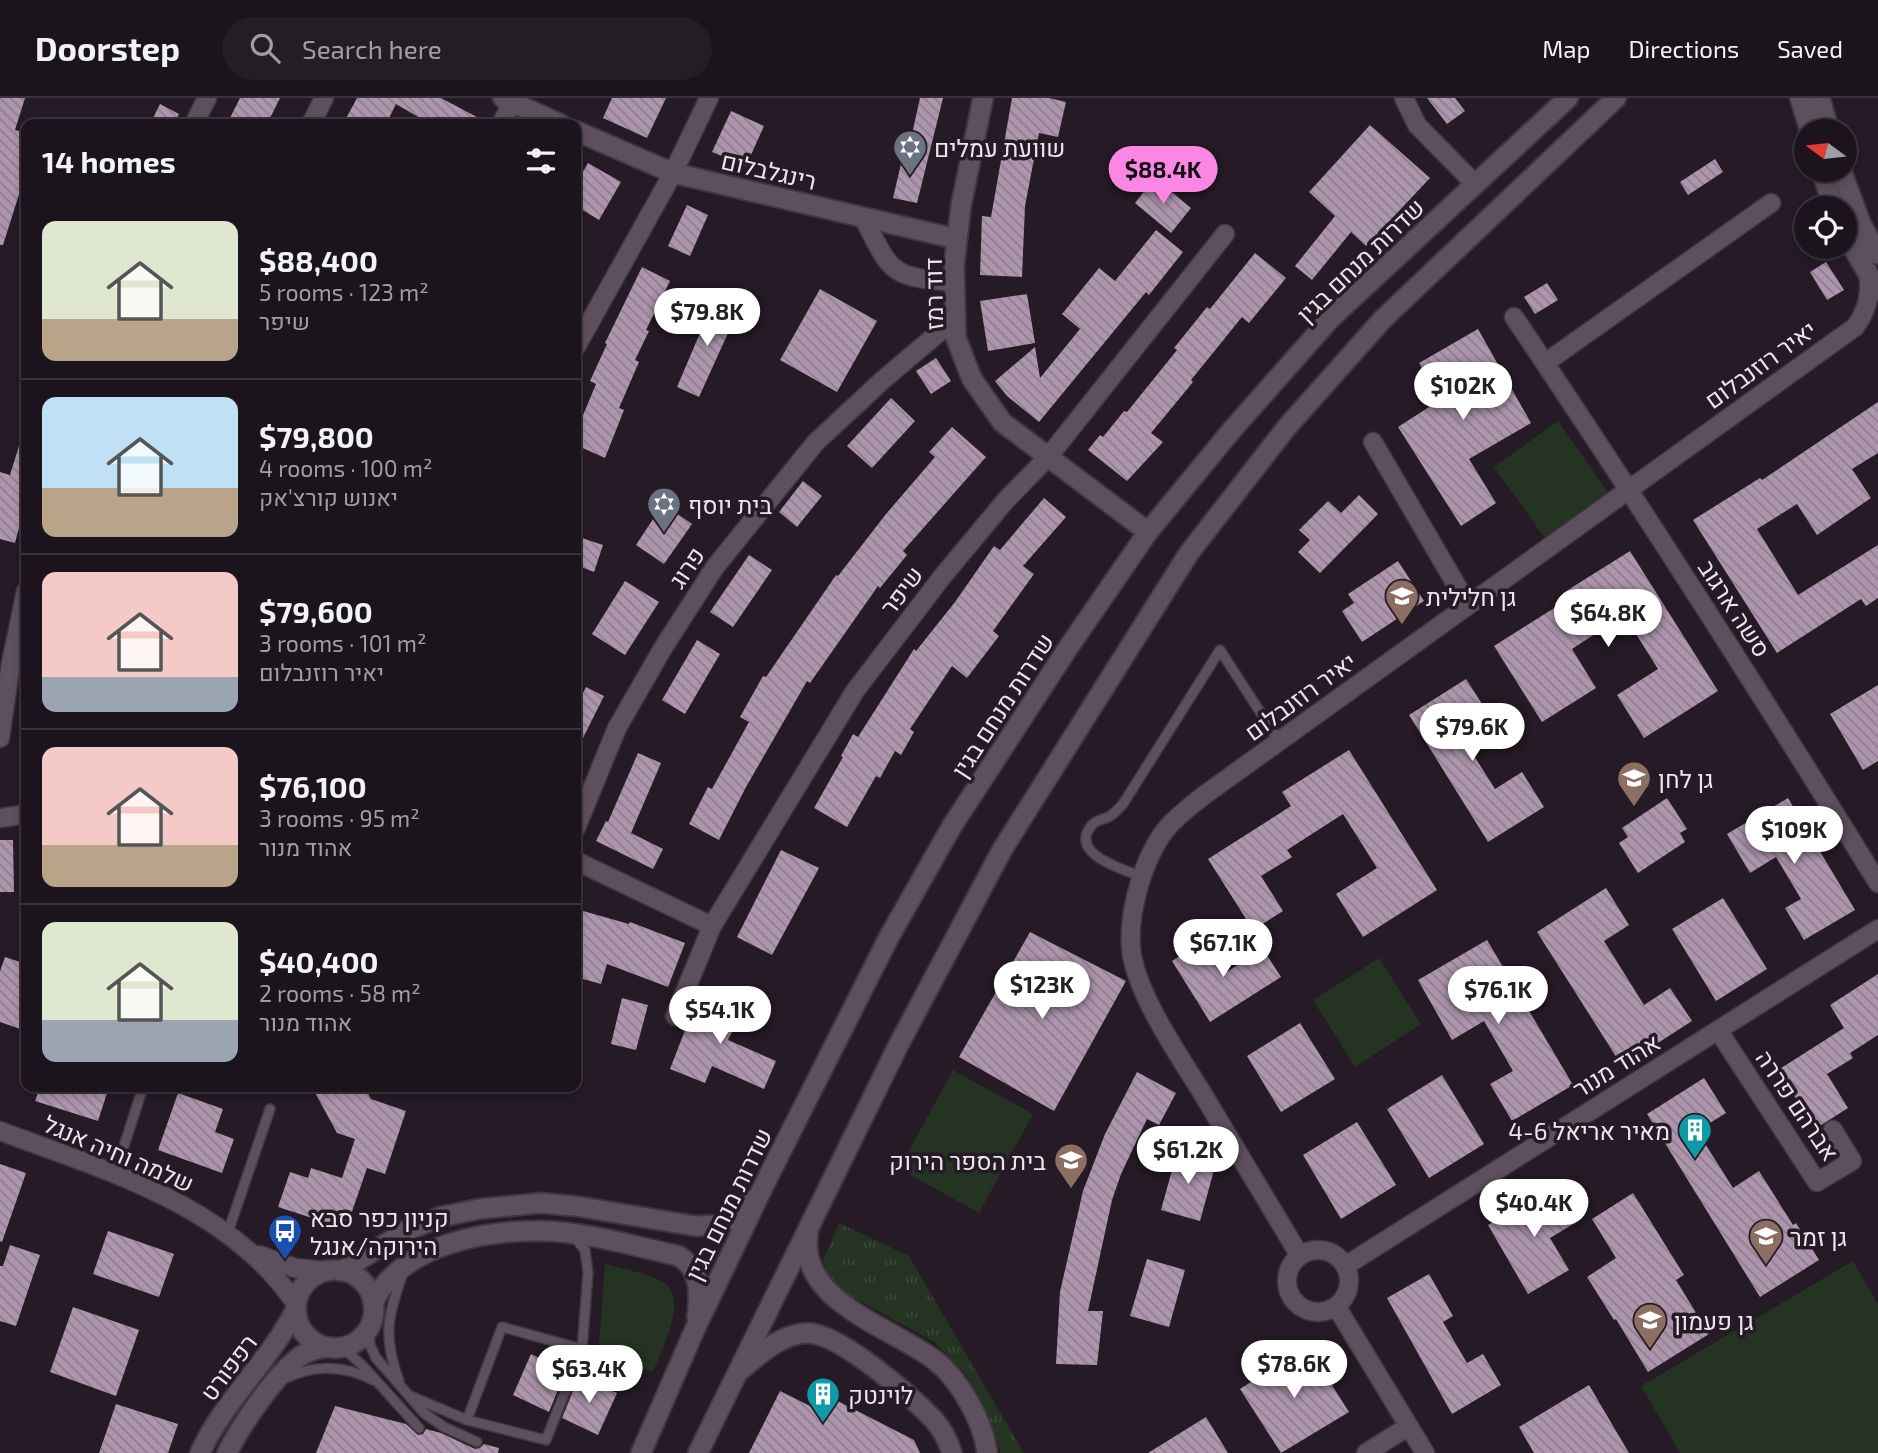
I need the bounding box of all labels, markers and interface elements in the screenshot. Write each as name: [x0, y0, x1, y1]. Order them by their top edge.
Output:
search box: [222, 17, 712, 80]
text: Doorstep: [35, 28, 180, 68]
icon: search: [246, 29, 284, 67]
text: Search here: [302, 33, 442, 64]
text: Map: [1542, 34, 1590, 63]
text: Directions: [1628, 34, 1739, 63]
text: Saved: [1777, 34, 1843, 63]
north arrow: [1794, 119, 1857, 182]
map controls: [1794, 119, 1857, 259]
synagogue icon: שוועת עמלים: [891, 128, 929, 177]
place label: שוועת עמלים: [934, 133, 1065, 162]
icon: filters: [522, 142, 560, 180]
text: 14 homes: [42, 143, 176, 179]
street label: רינגלבלום: [719, 145, 819, 195]
pin: $88.4K: [1106, 146, 1220, 206]
text: $88.4K: [1125, 155, 1201, 183]
street label: שדרות מנחם בגין: [1290, 192, 1430, 328]
button: locate: [1794, 196, 1857, 259]
text: $88,400: [259, 242, 378, 278]
icon: home: [98, 249, 182, 333]
street label: דוד רמז: [918, 257, 948, 331]
text: 5 rooms · 123 m²: [259, 278, 429, 306]
pin: $79.8K: [650, 288, 764, 348]
text: $79.8K: [670, 297, 744, 325]
text: שיפר: [259, 307, 310, 335]
street label: יאיר רוזנבלום: [1699, 314, 1821, 414]
pin: $102K: [1414, 362, 1512, 422]
text: $102K: [1430, 371, 1496, 399]
text: $79,800: [259, 418, 374, 454]
icon: home: [98, 425, 182, 509]
text: 4 rooms · 100 m²: [259, 454, 433, 482]
text: יאנוש קורצ'אק: [259, 483, 398, 511]
synagogue icon: בית יוסף: [645, 485, 683, 534]
place label: בית יוסף: [688, 490, 772, 519]
street label: פרוג: [662, 541, 710, 593]
street label: סשה ארגוב: [1693, 554, 1777, 662]
street label: שיפר: [873, 560, 929, 620]
school or university icon: גן חלילית: [1383, 577, 1421, 626]
place label: גן חלילית: [1426, 582, 1516, 611]
pin: $64.8K: [1551, 589, 1665, 649]
text: $79,600: [259, 593, 373, 629]
text: $64.8K: [1570, 598, 1646, 626]
icon: home: [98, 600, 182, 684]
street label: שדרות מנחם בגין: [945, 628, 1059, 782]
text: 3 rooms · 101 m²: [259, 629, 426, 657]
street label: יאיר רוזנבלום: [1239, 646, 1361, 746]
text: יאיר רוזנבלום: [259, 658, 384, 686]
pin: $79.6K: [1415, 704, 1529, 763]
text: $79.6K: [1436, 712, 1508, 740]
school or university icon: גן לחן: [1615, 759, 1653, 808]
place label: גן לחן: [1658, 764, 1713, 793]
text: $76,100: [259, 768, 367, 804]
icon: home: [98, 775, 182, 859]
text: 3 rooms · 95 m²: [259, 804, 420, 832]
pin: $109K: [1745, 806, 1843, 866]
text: $109K: [1761, 815, 1827, 843]
text: אהוד מנור: [259, 833, 352, 861]
pin: $67.1K: [1166, 920, 1280, 979]
text: $67.1K: [1189, 928, 1257, 956]
text: $40,400: [259, 943, 379, 979]
icon: home: [98, 950, 182, 1034]
pin: $123K: [993, 962, 1091, 1021]
pin: $76.1K: [1441, 967, 1555, 1026]
text: $123K: [1010, 970, 1074, 998]
text: $76.1K: [1464, 975, 1532, 1003]
text: 2 rooms · 58 m²: [259, 979, 421, 1007]
pin: $54.1K: [663, 986, 777, 1046]
text: $54.1K: [685, 995, 755, 1023]
text: אהוד מנור: [259, 1008, 352, 1036]
street label: אהוד מנור: [1567, 1027, 1665, 1103]
street label: אברהם פררה: [1750, 1044, 1846, 1166]
street label: שלמה וחיה אנגל: [40, 1108, 198, 1198]
building icon: מאיר אריאל 4-6: [1676, 1111, 1714, 1160]
place label: מאיר אריאל 4-6: [1508, 1116, 1670, 1145]
street label: שדרות מנחם בגין: [679, 1123, 777, 1285]
pin: $61.2K: [1131, 1126, 1245, 1186]
text: $61.2K: [1153, 1135, 1223, 1163]
school or university icon: בית הספר הירוק: [1052, 1141, 1090, 1190]
place label: בית הספר הירוק: [889, 1146, 1046, 1175]
pin: $40.4K: [1477, 1180, 1591, 1239]
text: $40.4K: [1495, 1188, 1573, 1216]
place label: קניון כפר סבא הירוקה/אנגל: [310, 1203, 449, 1260]
bus stop icon: קניון כפר סבא הירוקה/אנגל: [266, 1212, 304, 1261]
school or university icon: גן זמר: [1747, 1217, 1785, 1266]
place label: גן זמר: [1790, 1222, 1847, 1251]
school or university icon: גן פעמון: [1631, 1301, 1669, 1350]
place label: גן פעמון: [1674, 1306, 1754, 1335]
street label: רפפורט: [194, 1328, 262, 1406]
pin: $78.6K: [1237, 1340, 1351, 1400]
pin: $63.4K: [532, 1346, 646, 1405]
text: $78.6K: [1257, 1349, 1331, 1377]
text: $63.4K: [552, 1354, 626, 1382]
building icon: לוינטק: [804, 1375, 842, 1424]
place label: לוינטק: [848, 1380, 913, 1409]

